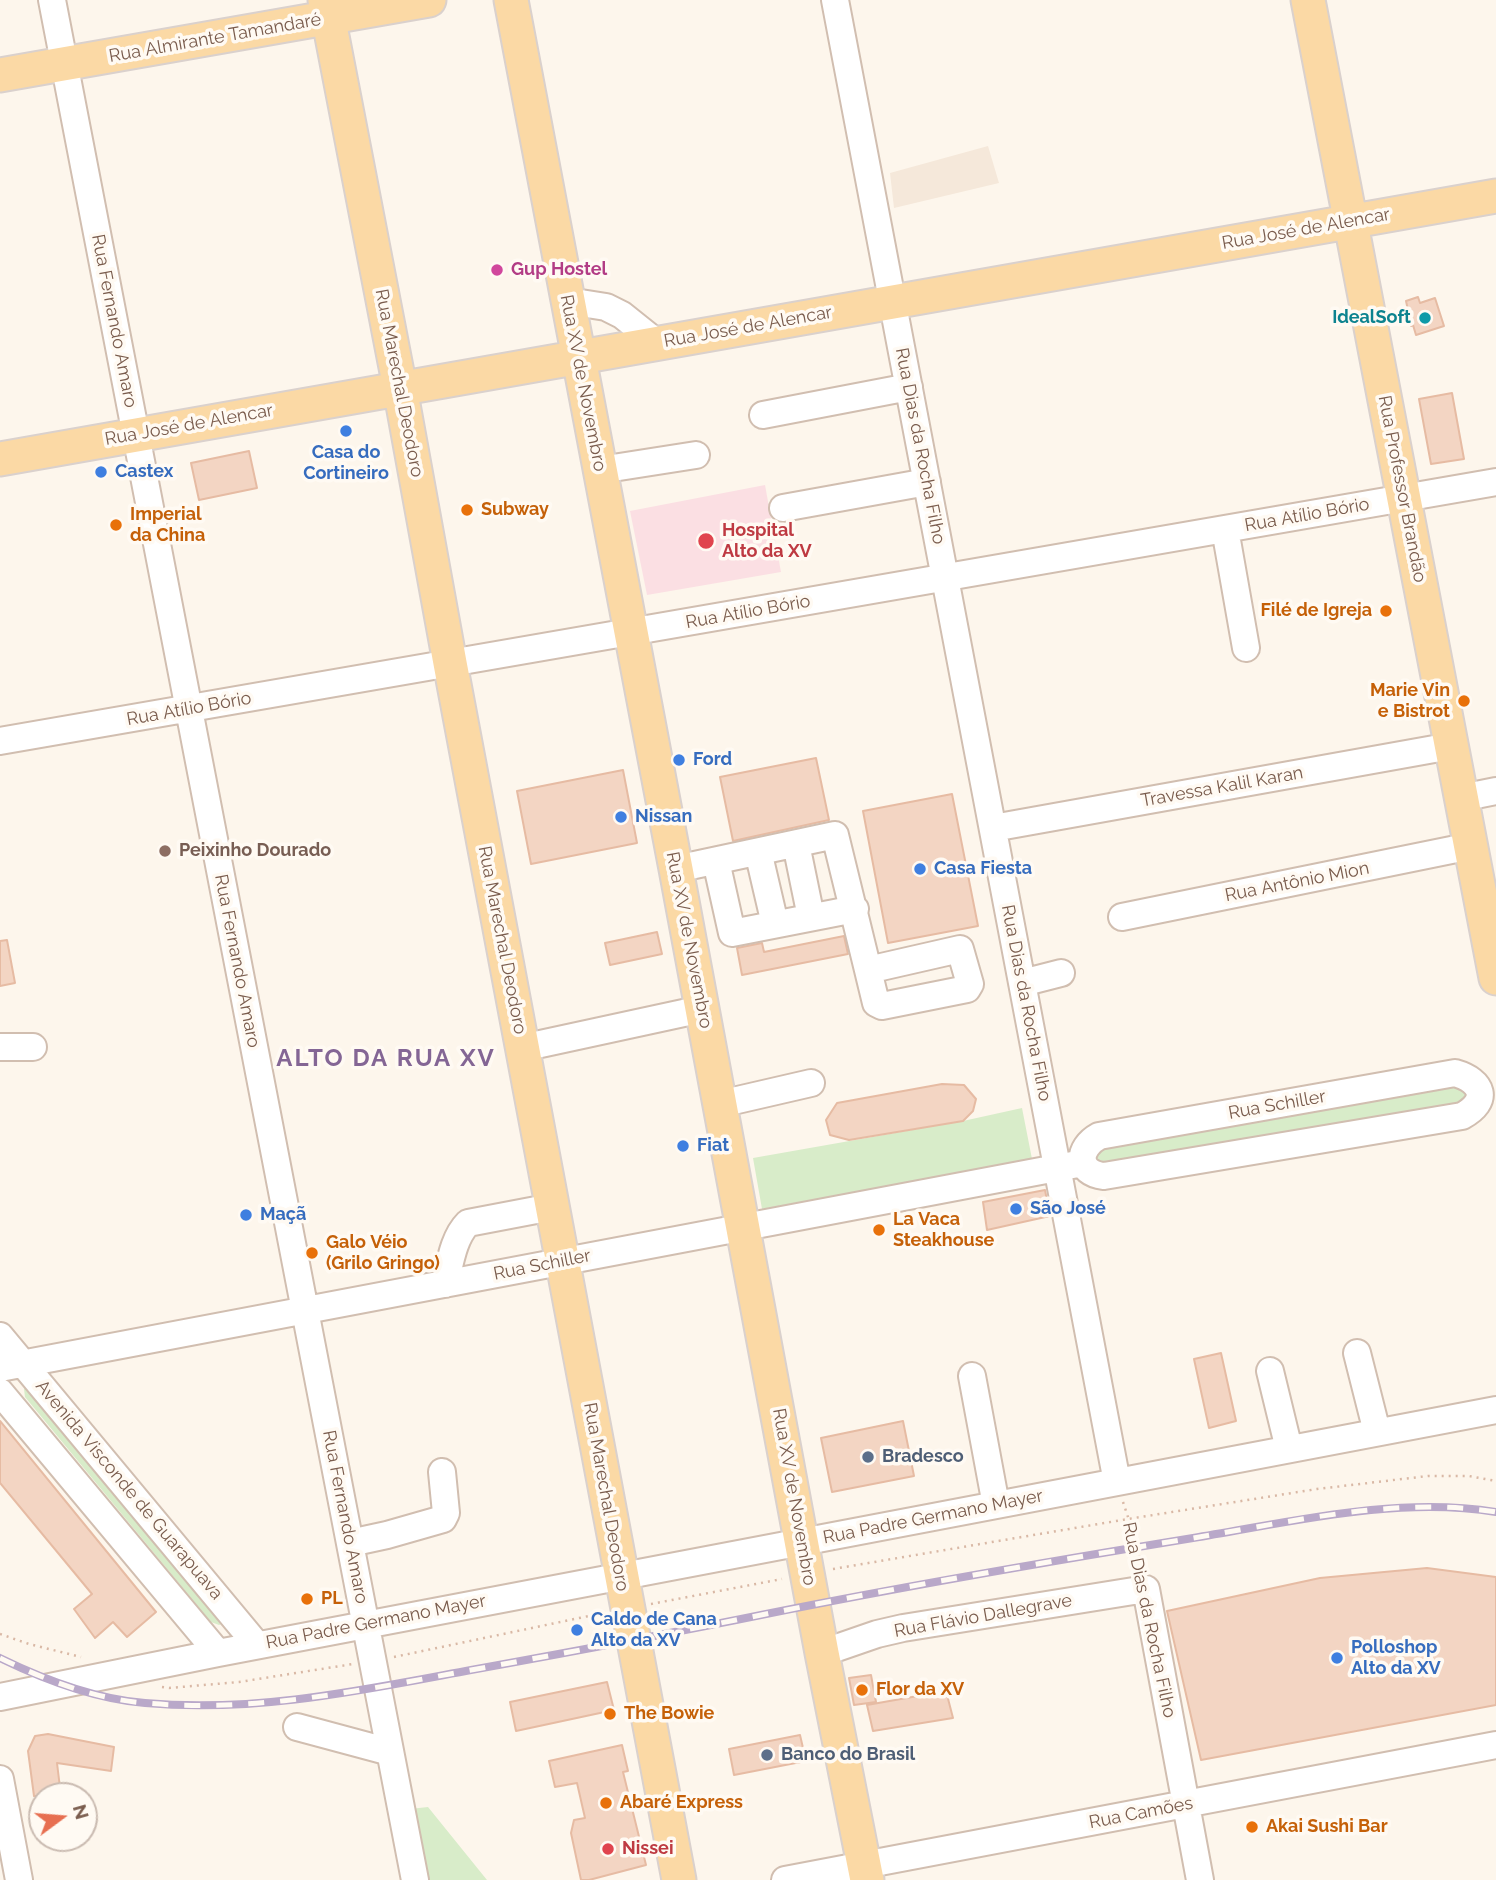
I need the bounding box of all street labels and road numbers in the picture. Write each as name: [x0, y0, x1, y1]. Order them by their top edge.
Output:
street label: Rua Almirante Tamandaré: [107, 9, 323, 67]
street label: Rua José de Alencar: [1220, 204, 1392, 254]
street label: Rua Fernando Amaro: [87, 232, 141, 410]
street label: Rua Marechal Deodoro: [370, 287, 428, 479]
street label: Rua XV de Novembro: [555, 293, 611, 473]
street label: Rua José de Alencar: [662, 302, 834, 352]
street label: Rua Dias da Rocha Filho: [890, 346, 950, 546]
street label: Rua Professor Brandão: [1373, 394, 1431, 584]
street label: Rua José de Alencar: [103, 400, 275, 450]
street label: Rua Atílio Bório: [1243, 493, 1371, 537]
street label: Rua Atílio Bório: [684, 590, 812, 634]
street label: Rua Atílio Bório: [125, 687, 253, 731]
street label: Travessa Kalil Karan: [1139, 762, 1305, 812]
street label: Rua Marechal Deodoro: [473, 844, 531, 1036]
street label: Rua XV de Novembro: [661, 850, 717, 1030]
street label: Rua Antônio Mion: [1223, 857, 1371, 907]
street label: Rua Fernando Amaro: [210, 872, 264, 1050]
street label: Rua Dias da Rocha Filho: [996, 903, 1056, 1103]
street label: Rua Schiller: [1227, 1086, 1327, 1124]
street label: Rua Schiller: [492, 1245, 592, 1285]
street label: Avenida Visconde de Guarapuava: [31, 1376, 227, 1604]
street label: Rua Marechal Deodoro: [579, 1401, 633, 1593]
street label: Rua XV de Novembro: [768, 1407, 820, 1587]
street label: Rua Fernando Amaro: [318, 1428, 372, 1606]
street label: Rua Padre Germano Mayer: [821, 1485, 1045, 1549]
street label: Rua Dias da Rocha Filho: [1118, 1520, 1180, 1720]
street label: Rua Padre Germano Mayer: [264, 1590, 488, 1654]
street label: Rua Flávio Dallegrave: [892, 1590, 1074, 1642]
street label: Rua Camões: [1087, 1792, 1195, 1834]

